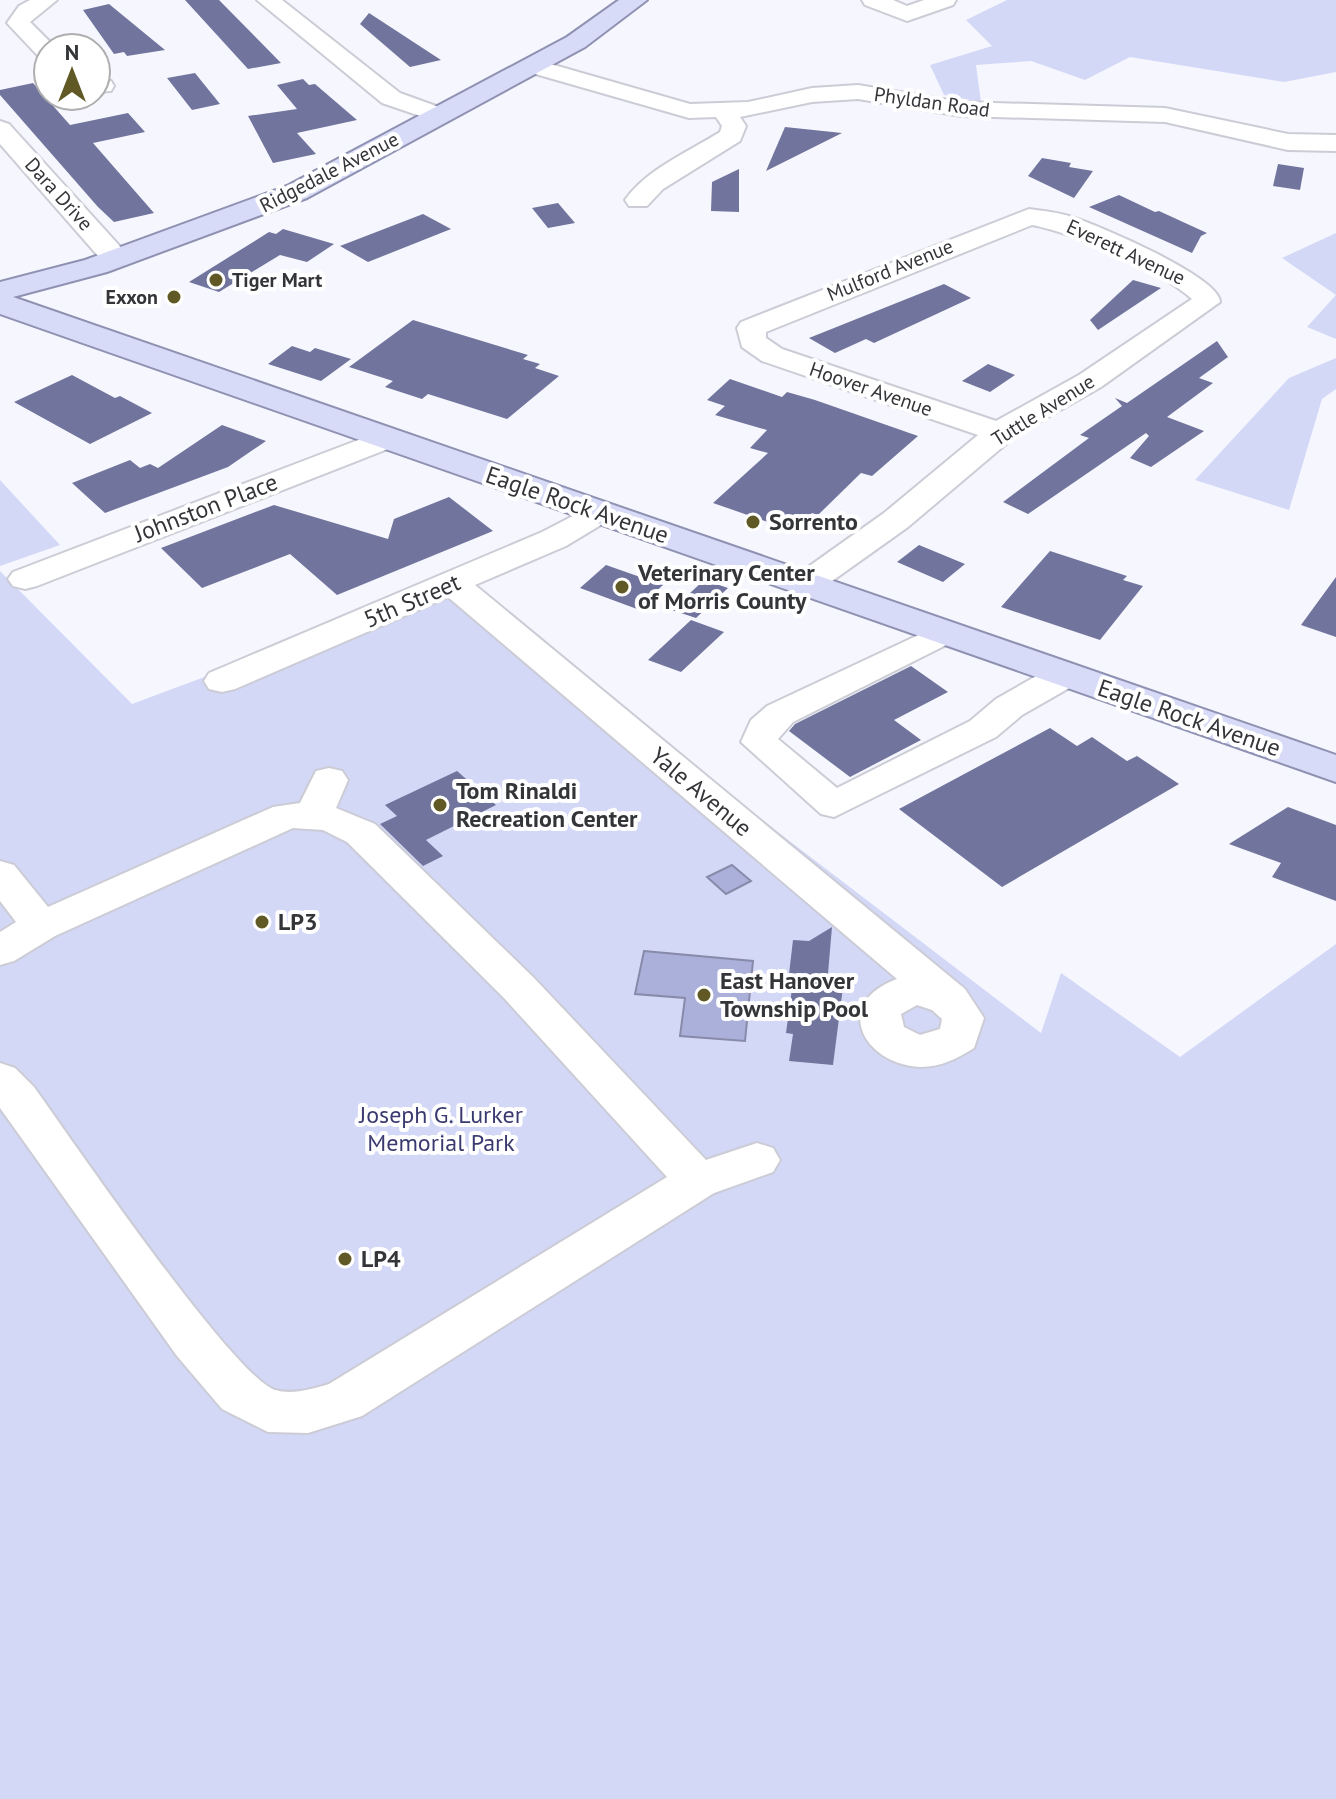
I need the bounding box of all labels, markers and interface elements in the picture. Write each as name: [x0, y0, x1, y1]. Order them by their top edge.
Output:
north arrow: [32, 32, 112, 112]
text: N: [65, 38, 79, 66]
street label: Phyldan Road: [872, 81, 992, 123]
street label: Ridgedale Avenue: [255, 126, 403, 218]
street label: Dara Drive: [19, 152, 99, 236]
street label: Everett Avenue: [1063, 213, 1189, 291]
street label: Mulford Avenue: [823, 233, 957, 307]
place label: Tiger Mart: [232, 267, 322, 293]
marker: Tiger Mart: [207, 271, 225, 289]
place label: Exxon: [106, 284, 158, 310]
marker: Exxon: [165, 288, 183, 306]
street label: Hoover Avenue: [806, 356, 936, 422]
street label: Tuttle Avenue: [987, 368, 1099, 452]
street label: Eagle Rock Avenue: [482, 459, 673, 550]
street label: Johnston Place: [129, 466, 282, 549]
place label: Sorrento: [769, 506, 858, 537]
marker: Sorrento: [744, 513, 762, 531]
place label: Veterinary Center of Morris County: [637, 557, 815, 616]
street label: 5th Street: [359, 566, 465, 635]
marker: Veterinary Center of Morris County: [613, 578, 631, 596]
street label: Eagle Rock Avenue: [1094, 672, 1285, 763]
street label: Yale Avenue: [644, 740, 759, 843]
place label: Tom Rinaldi Recreation Center: [456, 775, 638, 834]
marker: Tom Rinaldi Recreation Center: [431, 796, 449, 814]
place label: LP3: [278, 906, 318, 937]
marker: LP3: [253, 913, 271, 931]
place label: East Hanover Township Pool: [720, 965, 869, 1024]
marker: East Hanover Township Pool: [695, 986, 713, 1004]
park label: Joseph G. Lurker Memorial Park: [358, 1099, 523, 1158]
place label: LP4: [361, 1243, 401, 1274]
marker: LP4: [336, 1250, 354, 1268]

